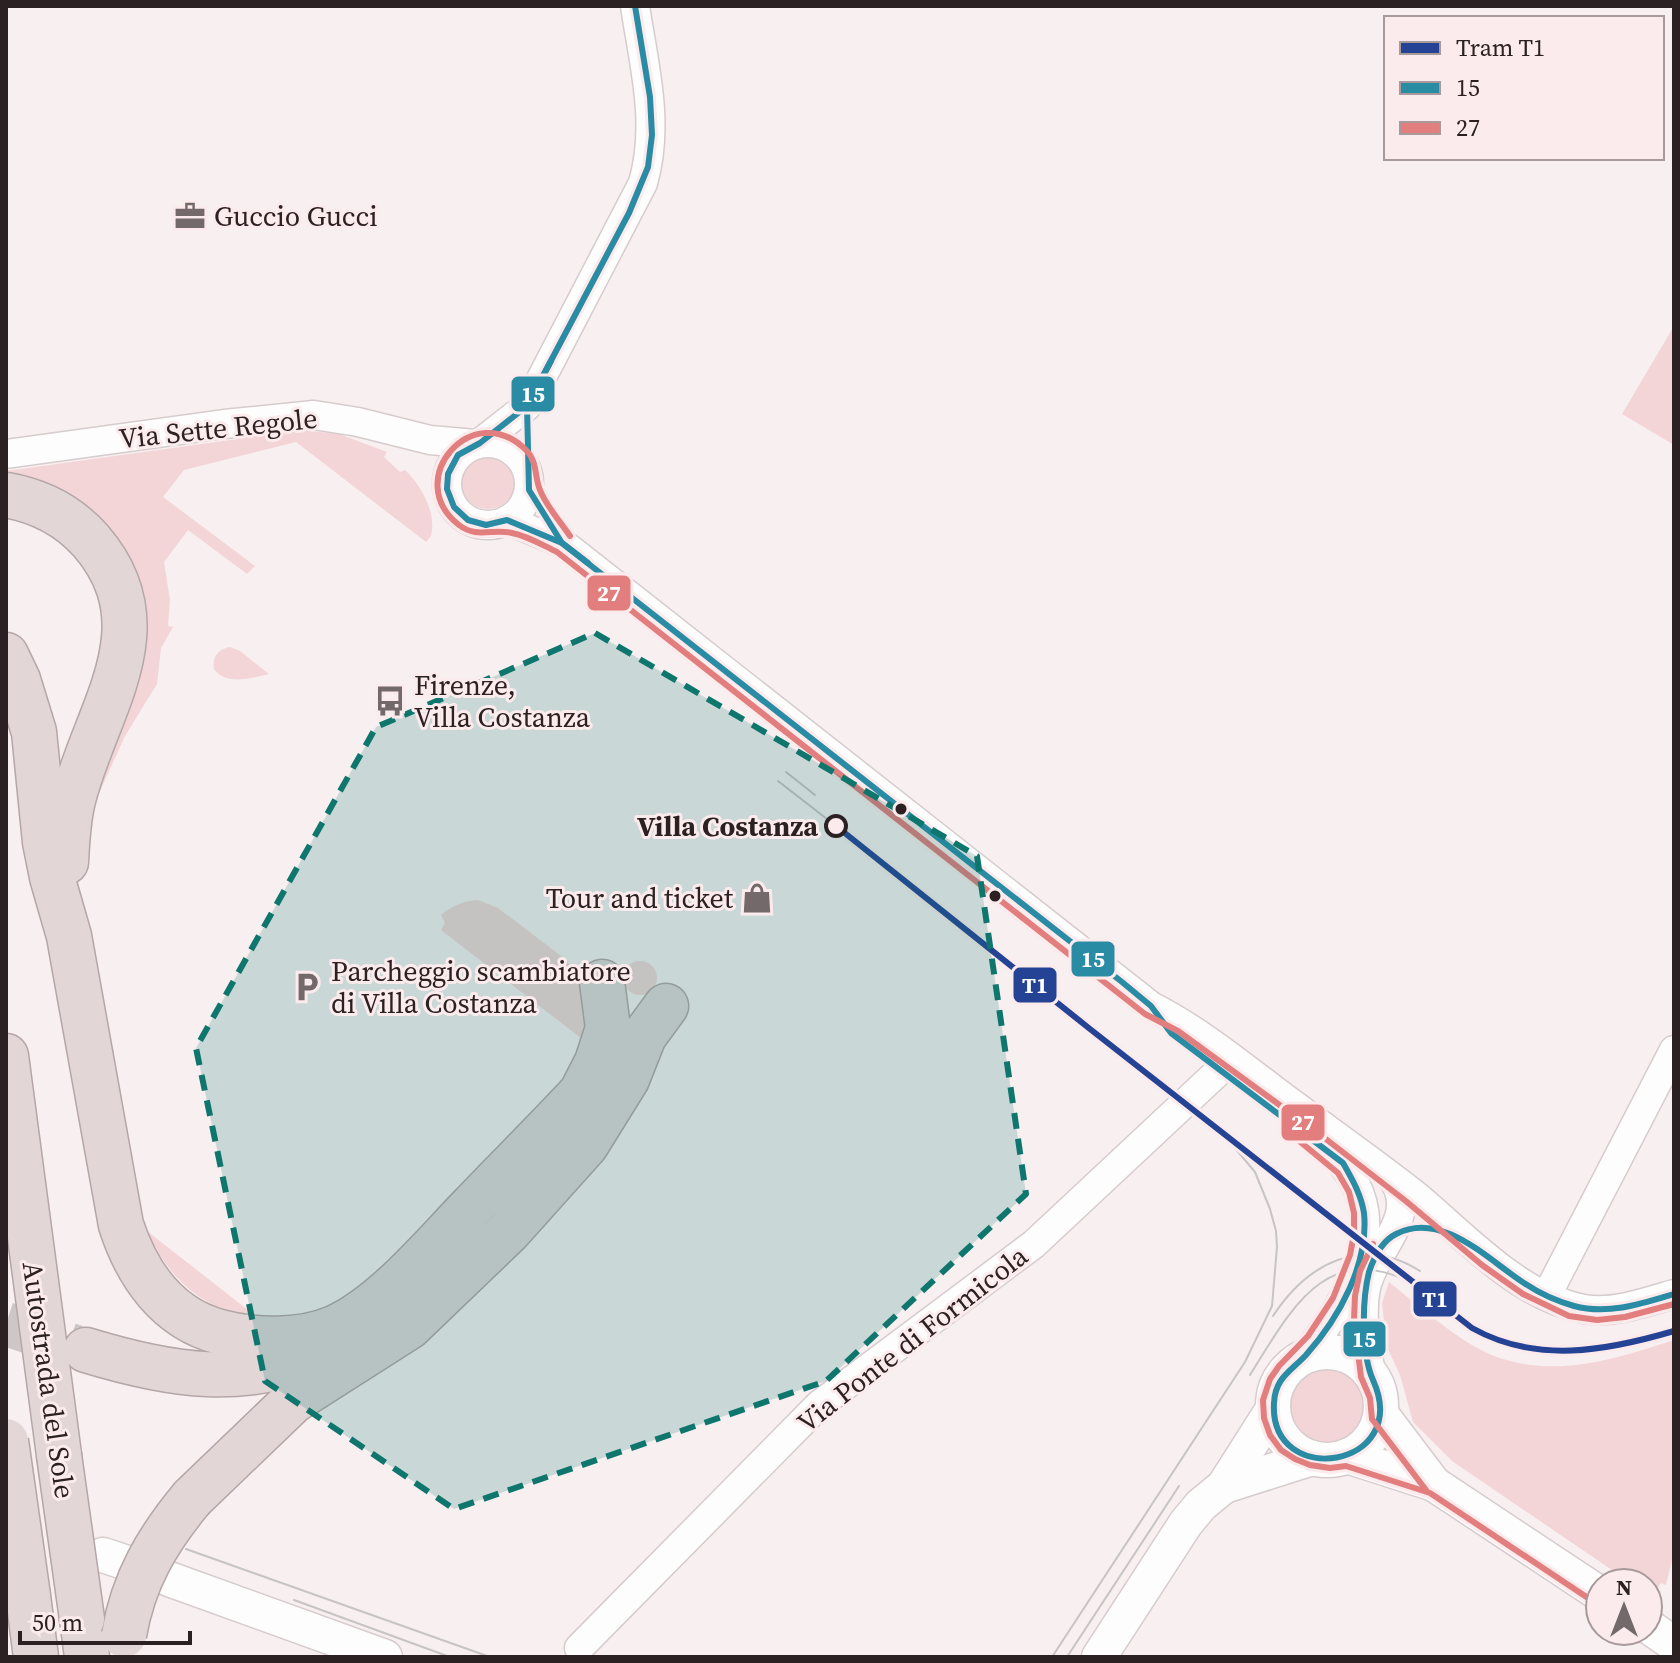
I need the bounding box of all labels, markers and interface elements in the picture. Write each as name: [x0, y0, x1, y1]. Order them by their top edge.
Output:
legend: [1384, 16, 1664, 160]
text: Tram T1: [1456, 31, 1545, 64]
text: 15: [1456, 71, 1480, 104]
text: 27: [1456, 111, 1480, 144]
place label: Guccio Gucci: [214, 197, 378, 235]
office icon: Guccio Gucci: [173, 199, 207, 233]
line badge: 15: [510, 375, 556, 413]
text: 15: [521, 379, 545, 409]
street label: Via Sette Regole: [117, 399, 319, 457]
line badge: 27: [586, 574, 632, 612]
text: 27: [597, 578, 621, 608]
place label: Firenze, Villa Costanza: [414, 666, 591, 736]
bus stop icon: Firenze, Villa Costanza: [373, 684, 407, 718]
unlabelled marker: [893, 801, 909, 817]
place label: Villa Costanza: [637, 807, 818, 845]
marker: Villa Costanza: [825, 815, 847, 837]
place label: Tour and ticket: [546, 879, 734, 917]
shop icon: Tour and ticket: [740, 881, 774, 915]
unlabelled marker: [987, 888, 1003, 904]
line badge: 15: [1070, 940, 1116, 978]
text: 15: [1081, 944, 1105, 974]
place label: Parcheggio scambiatore di Villa Costanza: [331, 952, 631, 1022]
line badge: T1: [1012, 966, 1058, 1004]
parking icon: Parcheggio scambiatore di Villa Costanza: [290, 970, 324, 1004]
text: T1: [1022, 970, 1048, 1000]
line badge: 27: [1280, 1103, 1326, 1142]
text: 27: [1291, 1107, 1315, 1137]
street label: Via Ponte di Formicola: [789, 1236, 1036, 1441]
street label: Autostrada del Sole: [14, 1259, 84, 1501]
line badge: T1: [1412, 1280, 1458, 1318]
text: T1: [1422, 1284, 1448, 1314]
line badge: 15: [1342, 1320, 1387, 1358]
text: 15: [1352, 1324, 1376, 1354]
north arrow: [1584, 1567, 1664, 1647]
text: N: [1616, 1572, 1632, 1602]
scale bar: [20, 1595, 190, 1645]
text: 50 m: [32, 1606, 83, 1639]

